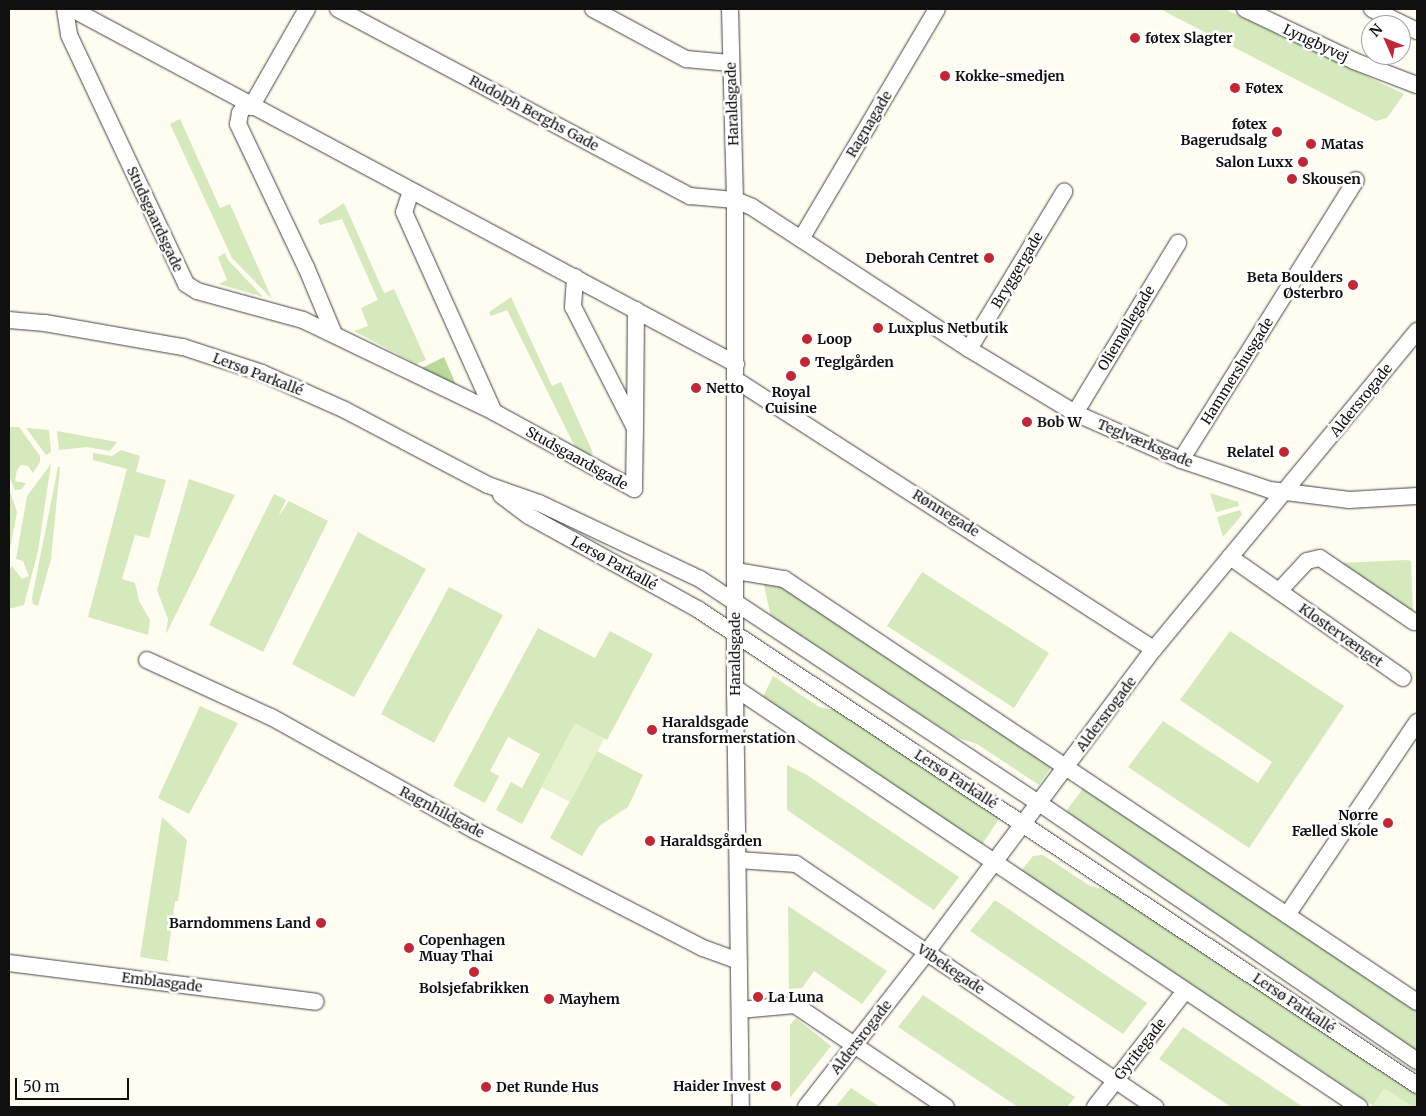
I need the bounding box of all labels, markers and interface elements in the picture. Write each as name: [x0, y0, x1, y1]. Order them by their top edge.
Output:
north arrow: [1361, 15, 1411, 65]
text: N: [1366, 20, 1386, 41]
street label: Lyngbyvej: [1281, 21, 1351, 65]
place label: føtex Slagter: [1145, 30, 1232, 46]
marker: føtex Slagter: [1129, 32, 1141, 44]
street label: Haraldsgade: [722, 62, 742, 146]
place label: Kokke-smedjen: [955, 68, 1065, 84]
marker: Kokke-smedjen: [939, 70, 951, 82]
street label: Rudolph Berghs Gade: [466, 72, 602, 154]
place label: Føtex: [1245, 80, 1283, 96]
marker: Føtex: [1229, 82, 1241, 94]
street label: Ragnagade: [843, 88, 895, 160]
place label: føtex Bagerudsalg: [1181, 116, 1267, 148]
marker: føtex Bagerudsalg: [1271, 126, 1283, 138]
place label: Matas: [1321, 136, 1364, 152]
marker: Matas: [1305, 138, 1317, 150]
place label: Salon Luxx: [1215, 154, 1293, 170]
marker: Salon Luxx: [1297, 156, 1309, 168]
street label: Studsgaardsgade: [123, 164, 187, 274]
place label: Skousen: [1302, 171, 1361, 187]
marker: Skousen: [1286, 173, 1298, 185]
street label: Bryggergade: [988, 229, 1046, 311]
place label: Deborah Centret: [865, 250, 979, 266]
marker: Deborah Centret: [983, 252, 995, 264]
place label: Beta Boulders Østerbro: [1247, 269, 1343, 302]
marker: Beta Boulders Østerbro: [1347, 279, 1359, 291]
street label: Oliemøllegade: [1094, 283, 1158, 373]
street label: Hammershusgade: [1197, 315, 1277, 427]
place label: Luxplus Netbutik: [888, 320, 1008, 336]
marker: Luxplus Netbutik: [872, 322, 884, 334]
place label: Loop: [817, 331, 852, 347]
marker: Loop: [801, 333, 813, 345]
street label: Lersø Parkallé: [210, 349, 306, 399]
place label: Teglgården: [815, 354, 894, 370]
marker: Teglgården: [799, 356, 811, 368]
street label: Aldersrogade: [1326, 360, 1396, 440]
marker: Royal Cuisine: [785, 370, 797, 382]
place label: Netto: [706, 380, 744, 396]
marker: Netto: [690, 382, 702, 394]
place label: Royal Cuisine: [765, 384, 817, 417]
place label: Bob W: [1037, 414, 1082, 430]
street label: Teglværksgade: [1095, 415, 1195, 471]
marker: Bob W: [1021, 416, 1033, 428]
street label: Studsgaardsgade: [523, 423, 631, 493]
place label: Relatel: [1227, 444, 1274, 460]
marker: Relatel: [1278, 446, 1290, 458]
street label: Rønnegade: [909, 486, 983, 540]
street label: Lersø Parkallé: [568, 533, 660, 593]
street label: Klostervænget: [1296, 600, 1386, 670]
street label: Haraldsgade: [727, 612, 743, 696]
street label: Aldersrogade: [1072, 673, 1140, 755]
place label: Haraldsgade transformerstation: [662, 714, 795, 746]
marker: Haraldsgade transformerstation: [646, 724, 658, 736]
street label: Lersø Parkallé: [911, 746, 1001, 812]
street label: Ragnhildgade: [397, 783, 487, 841]
place label: Nørre Fælled Skole: [1292, 807, 1378, 840]
marker: Nørre Fælled Skole: [1382, 817, 1394, 829]
place label: Haraldsgården: [660, 833, 762, 849]
marker: Haraldsgården: [644, 835, 656, 847]
place label: Barndommens Land: [169, 915, 311, 931]
marker: Barndommens Land: [315, 917, 327, 929]
place label: Copenhagen Muay Thai: [419, 932, 505, 964]
street label: Vibekegade: [914, 940, 988, 998]
marker: Copenhagen Muay Thai: [403, 942, 415, 954]
marker: Bolsjefabrikken: [468, 966, 480, 978]
street label: Emblasgade: [121, 969, 203, 995]
street label: Lersø Parkallé: [1250, 969, 1338, 1037]
place label: Bolsjefabrikken: [419, 980, 529, 996]
place label: La Luna: [768, 989, 823, 1005]
place label: Mayhem: [559, 991, 620, 1007]
marker: La Luna: [752, 991, 764, 1003]
marker: Mayhem: [543, 993, 555, 1005]
street label: Aldersrogade: [827, 997, 895, 1077]
street label: Gyritegade: [1111, 1015, 1169, 1083]
scale bar: [18, 1068, 131, 1100]
text: 50 m: [23, 1077, 60, 1096]
place label: Haider Invest: [673, 1078, 766, 1094]
place label: Det Runde Hus: [496, 1079, 599, 1095]
marker: Haider Invest: [770, 1080, 782, 1092]
marker: Det Runde Hus: [480, 1081, 492, 1093]

